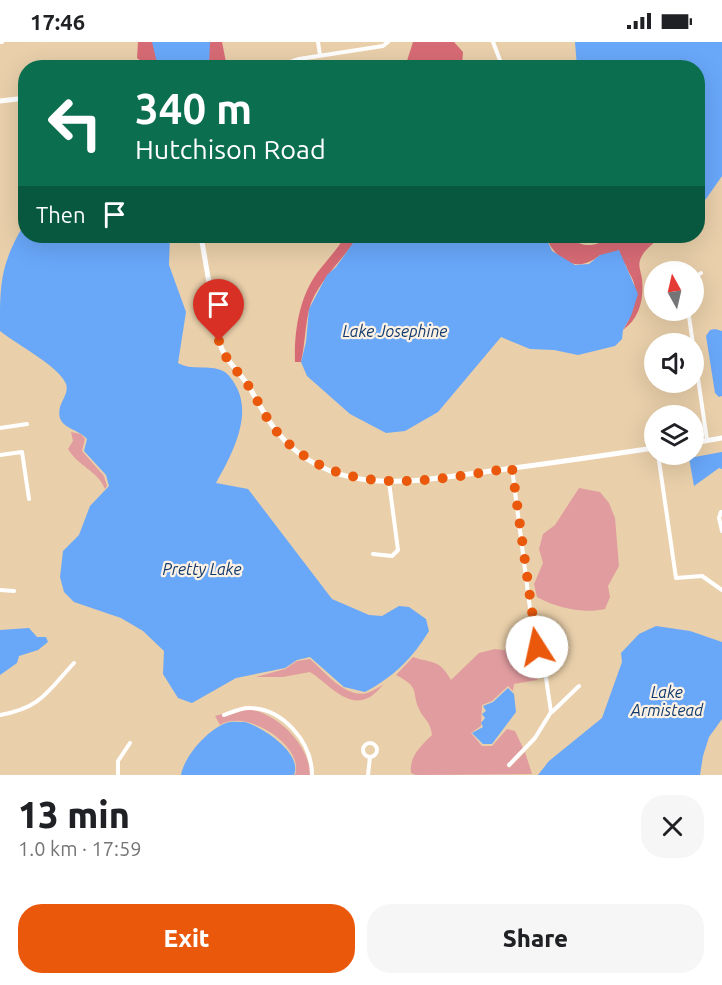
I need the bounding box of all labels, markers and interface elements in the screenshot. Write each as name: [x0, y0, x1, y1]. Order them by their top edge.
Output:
text: 17:46: [30, 9, 85, 34]
icon: left: [36, 84, 114, 162]
text: 340 m: [135, 85, 252, 132]
text: Hutchison Road: [135, 134, 326, 164]
icon: arrive: [98, 198, 131, 231]
text: Then: [36, 202, 86, 227]
north arrow: [644, 261, 704, 321]
map controls: [644, 261, 704, 465]
pin: [193, 279, 244, 341]
icon: arrive: [202, 288, 235, 321]
water label: Lake Josephine: [343, 322, 447, 340]
button: sound: [644, 333, 704, 393]
button: layers: [644, 405, 704, 465]
water label: Pretty Lake: [162, 560, 242, 578]
position arrow: [505, 615, 569, 679]
water label: Lake Armistead: [630, 683, 704, 719]
text: 13 min: [18, 794, 130, 835]
button: close: [641, 795, 704, 858]
text: 1.0 km · 17:59: [18, 837, 142, 860]
button: Exit: [18, 904, 355, 973]
button: Share: [367, 904, 704, 973]

